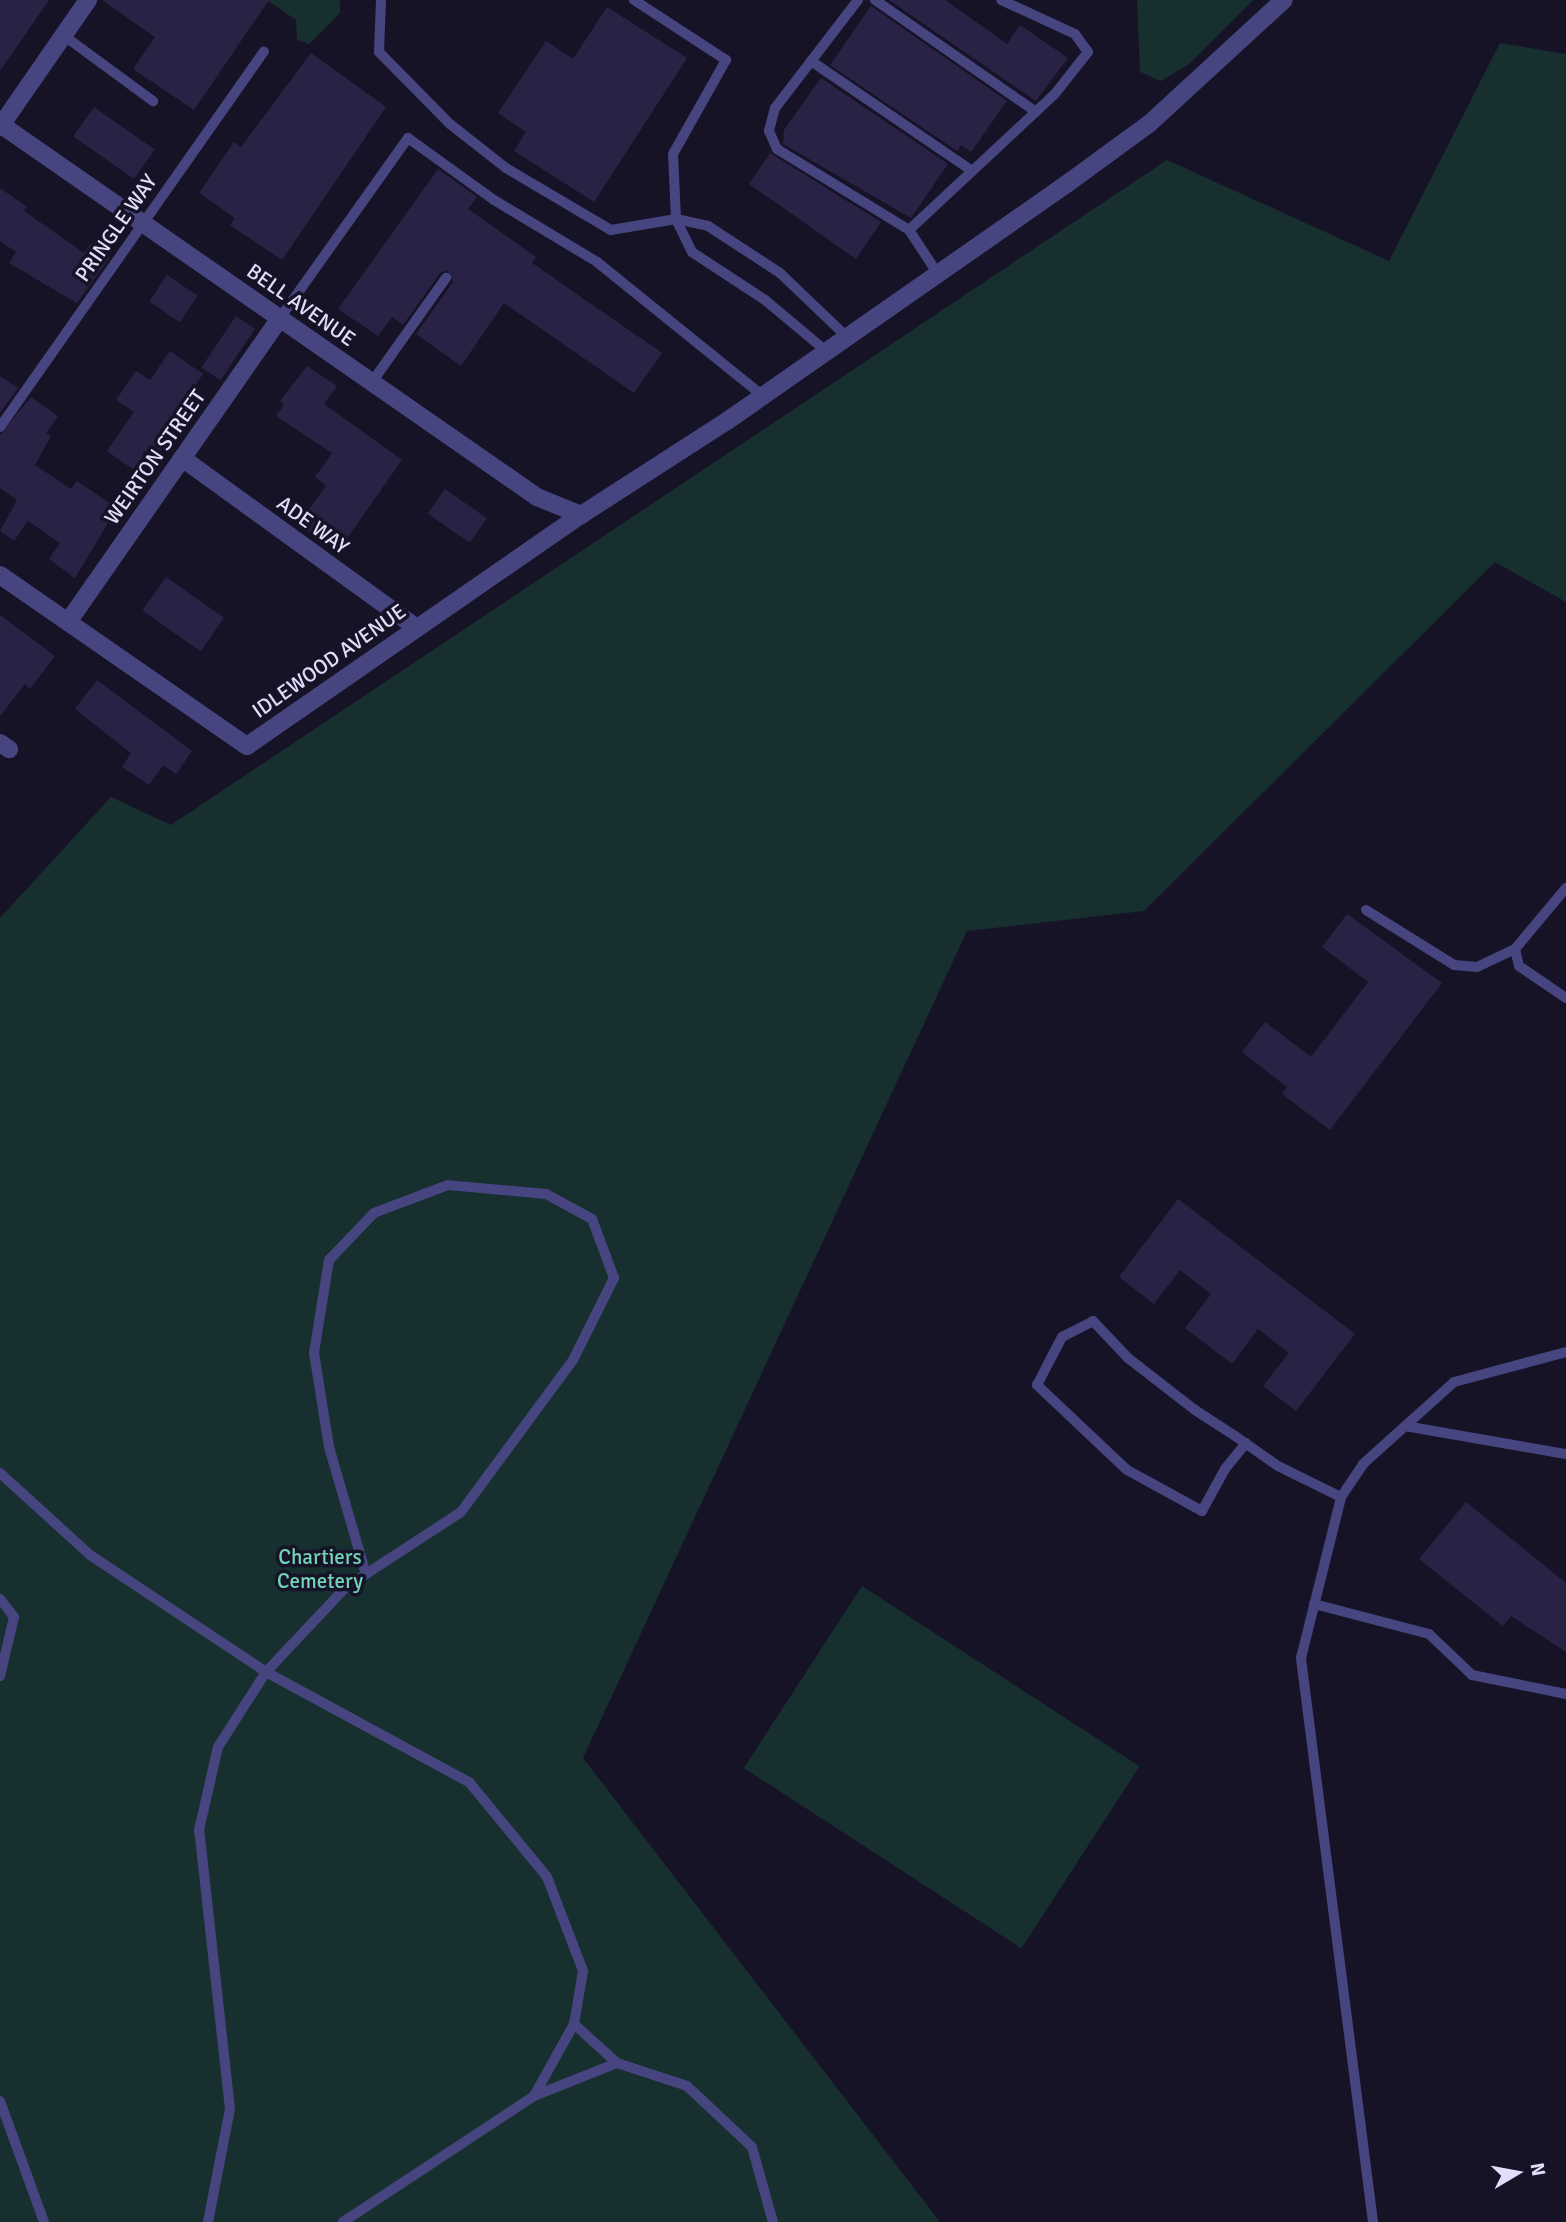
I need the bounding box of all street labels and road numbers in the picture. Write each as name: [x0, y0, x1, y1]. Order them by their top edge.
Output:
street label: PRINGLE WAY: [70, 169, 162, 287]
street label: BELL AVENUE: [242, 258, 360, 352]
street label: WEIRTON STREET: [99, 385, 211, 529]
street label: ADE WAY: [272, 491, 354, 559]
street label: IDLEWOOD AVENUE: [247, 599, 411, 723]

